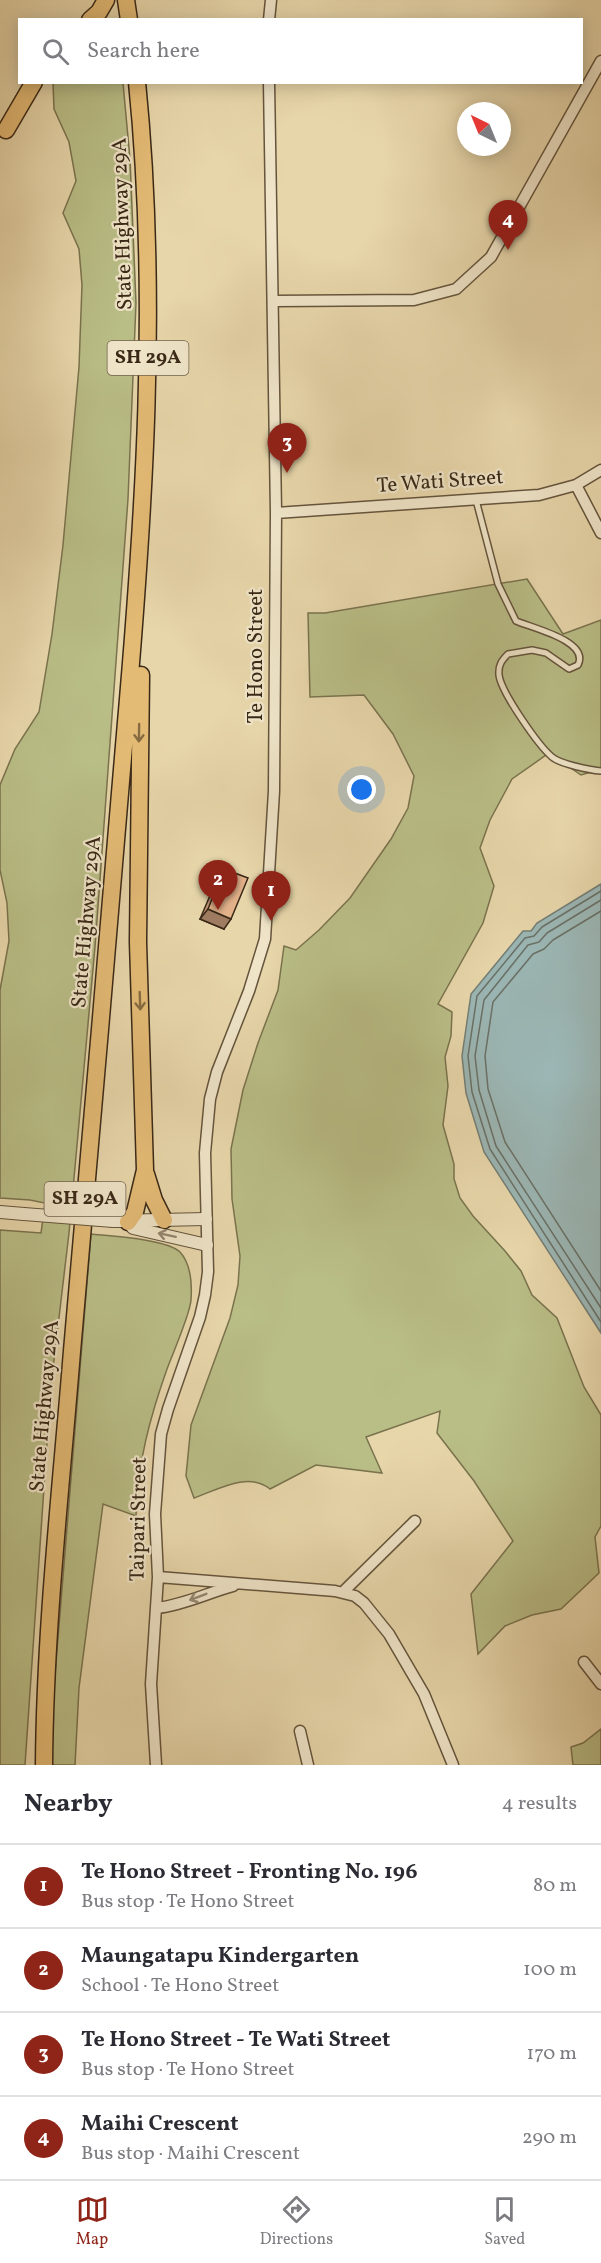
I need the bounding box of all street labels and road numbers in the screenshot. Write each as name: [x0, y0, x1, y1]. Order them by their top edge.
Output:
street label: State Highway 29A: [105, 137, 141, 311]
road number: SH 29A: [108, 341, 188, 375]
street label: Te Wati Street: [376, 463, 504, 501]
street label: Te Hono Street: [242, 589, 271, 723]
street label: State Highway 29A: [65, 834, 109, 1009]
road number: SH 29A: [44, 1182, 125, 1216]
street label: State Highway 29A: [23, 1318, 67, 1493]
street label: Taipari Street: [123, 1456, 155, 1582]

